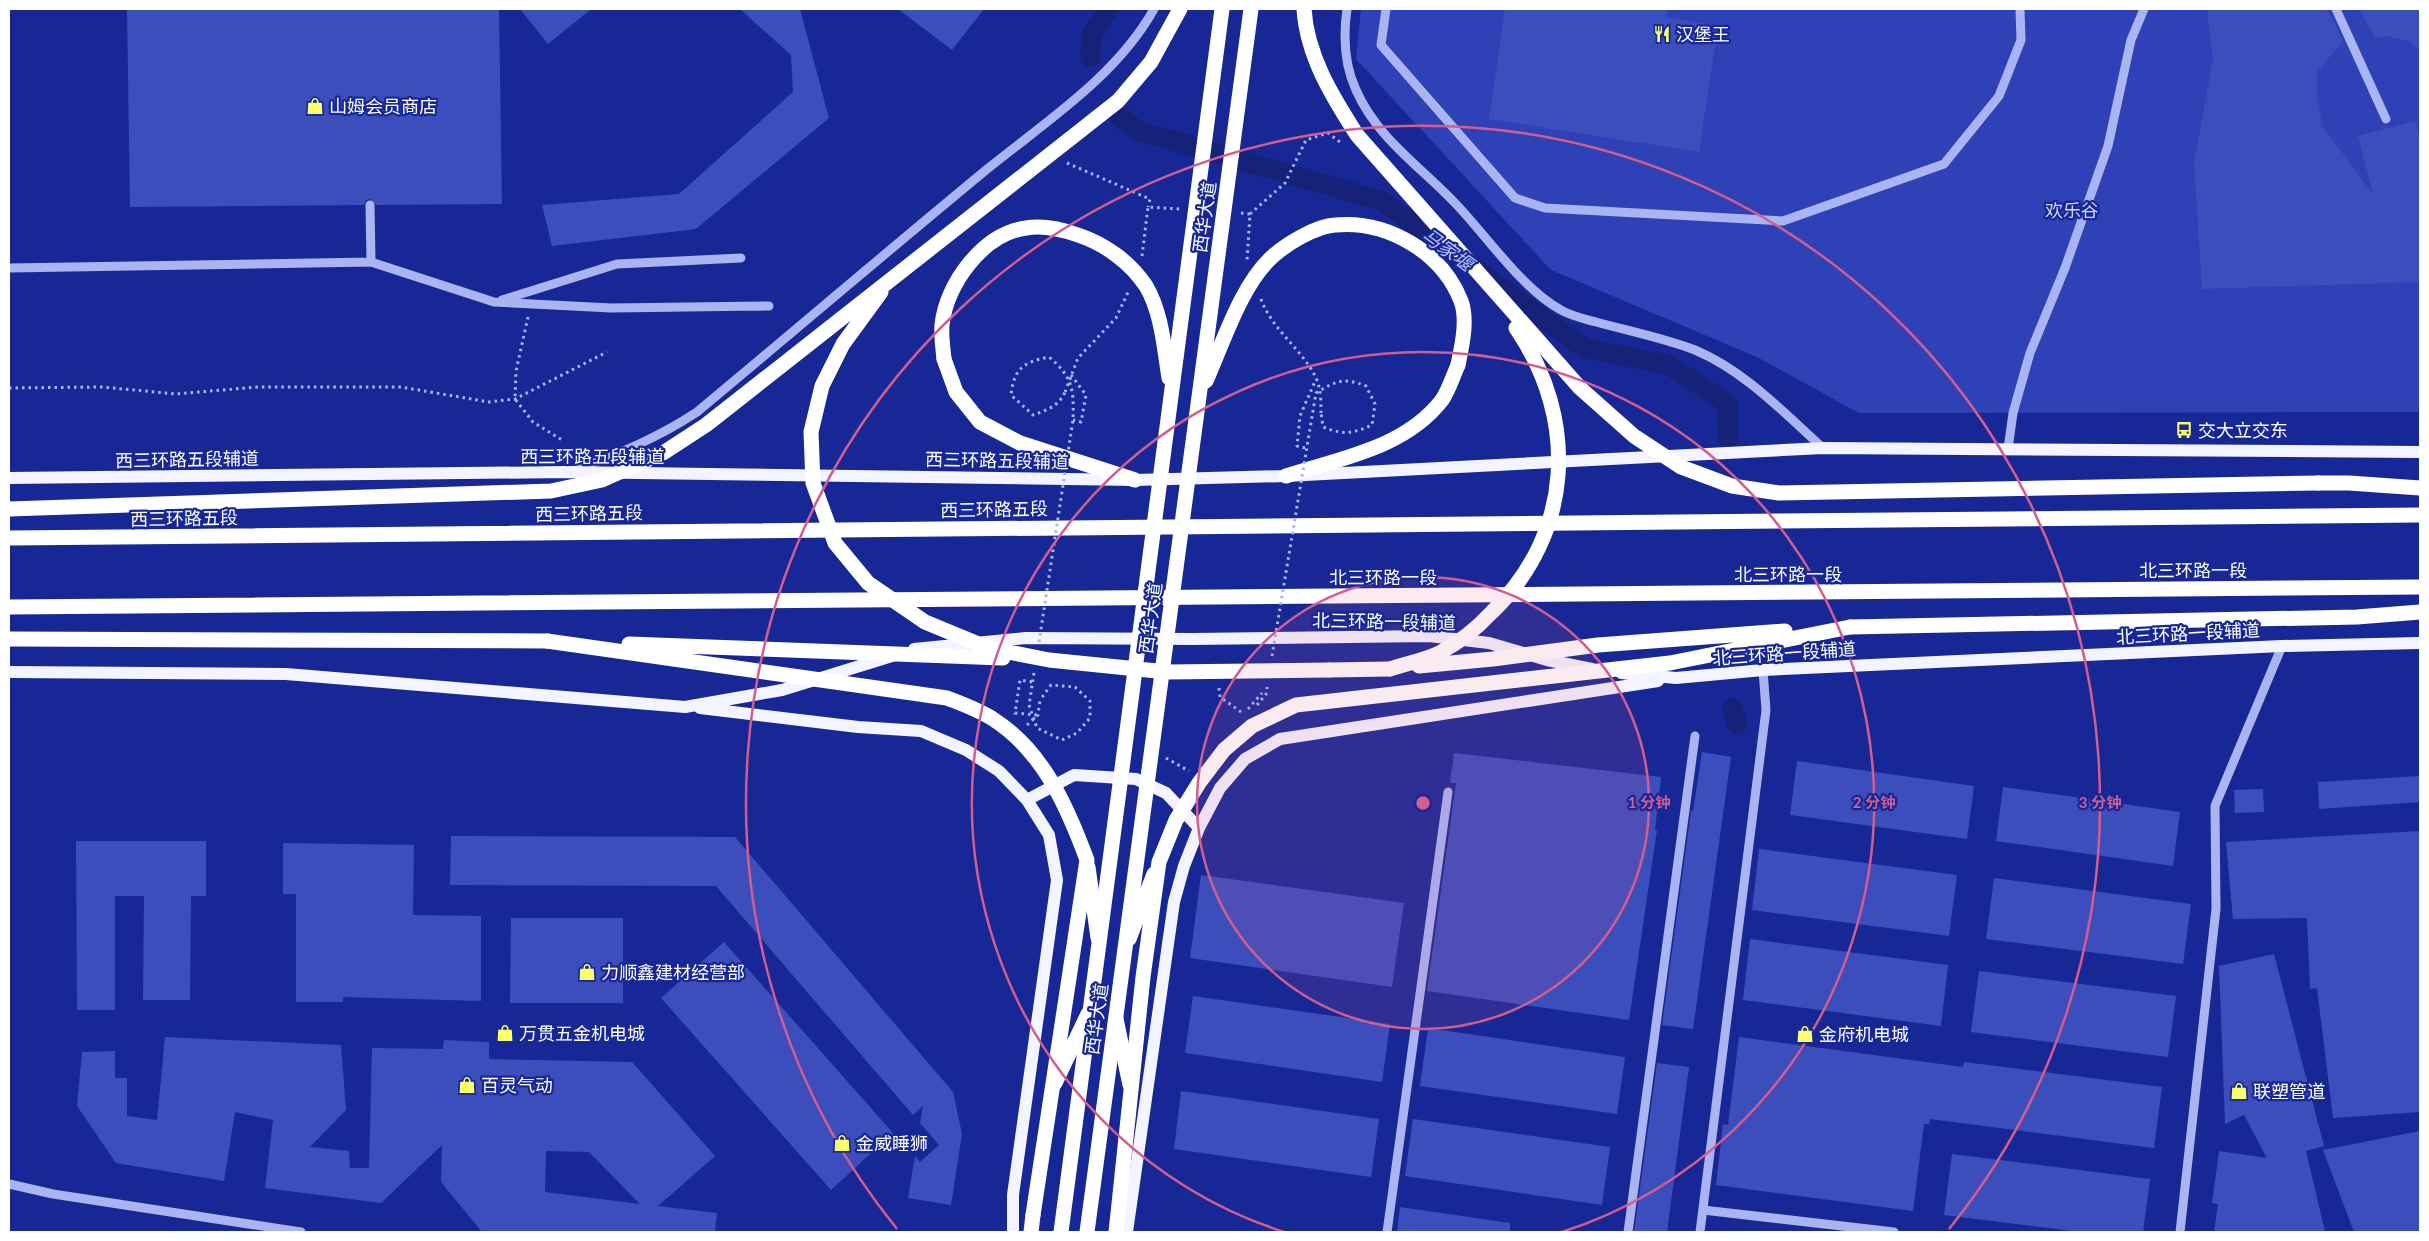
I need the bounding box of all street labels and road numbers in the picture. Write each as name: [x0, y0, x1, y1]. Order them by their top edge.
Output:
street label: 西华大道: [1188, 180, 1220, 254]
street label: 西三环路五段辅道: [520, 445, 664, 467]
street label: 西三环路五段辅道: [115, 447, 259, 471]
street label: 西三环路五段辅道: [925, 448, 1069, 472]
street label: 西三环路五段: [940, 497, 1048, 521]
street label: 西三环路五段: [535, 501, 643, 525]
street label: 西三环路五段: [130, 506, 238, 530]
street label: 北三环路一段: [2139, 559, 2247, 581]
street label: 北三环路一段: [1734, 563, 1842, 585]
street label: 北三环路一段: [1329, 566, 1437, 588]
street label: 西华大道: [1134, 581, 1166, 655]
street label: 北三环路一段辅道: [1312, 609, 1456, 633]
street label: 北三环路一段辅道: [2116, 618, 2260, 648]
street label: 北三环路一段辅道: [1711, 637, 1857, 669]
street label: 西华大道: [1080, 982, 1112, 1056]

